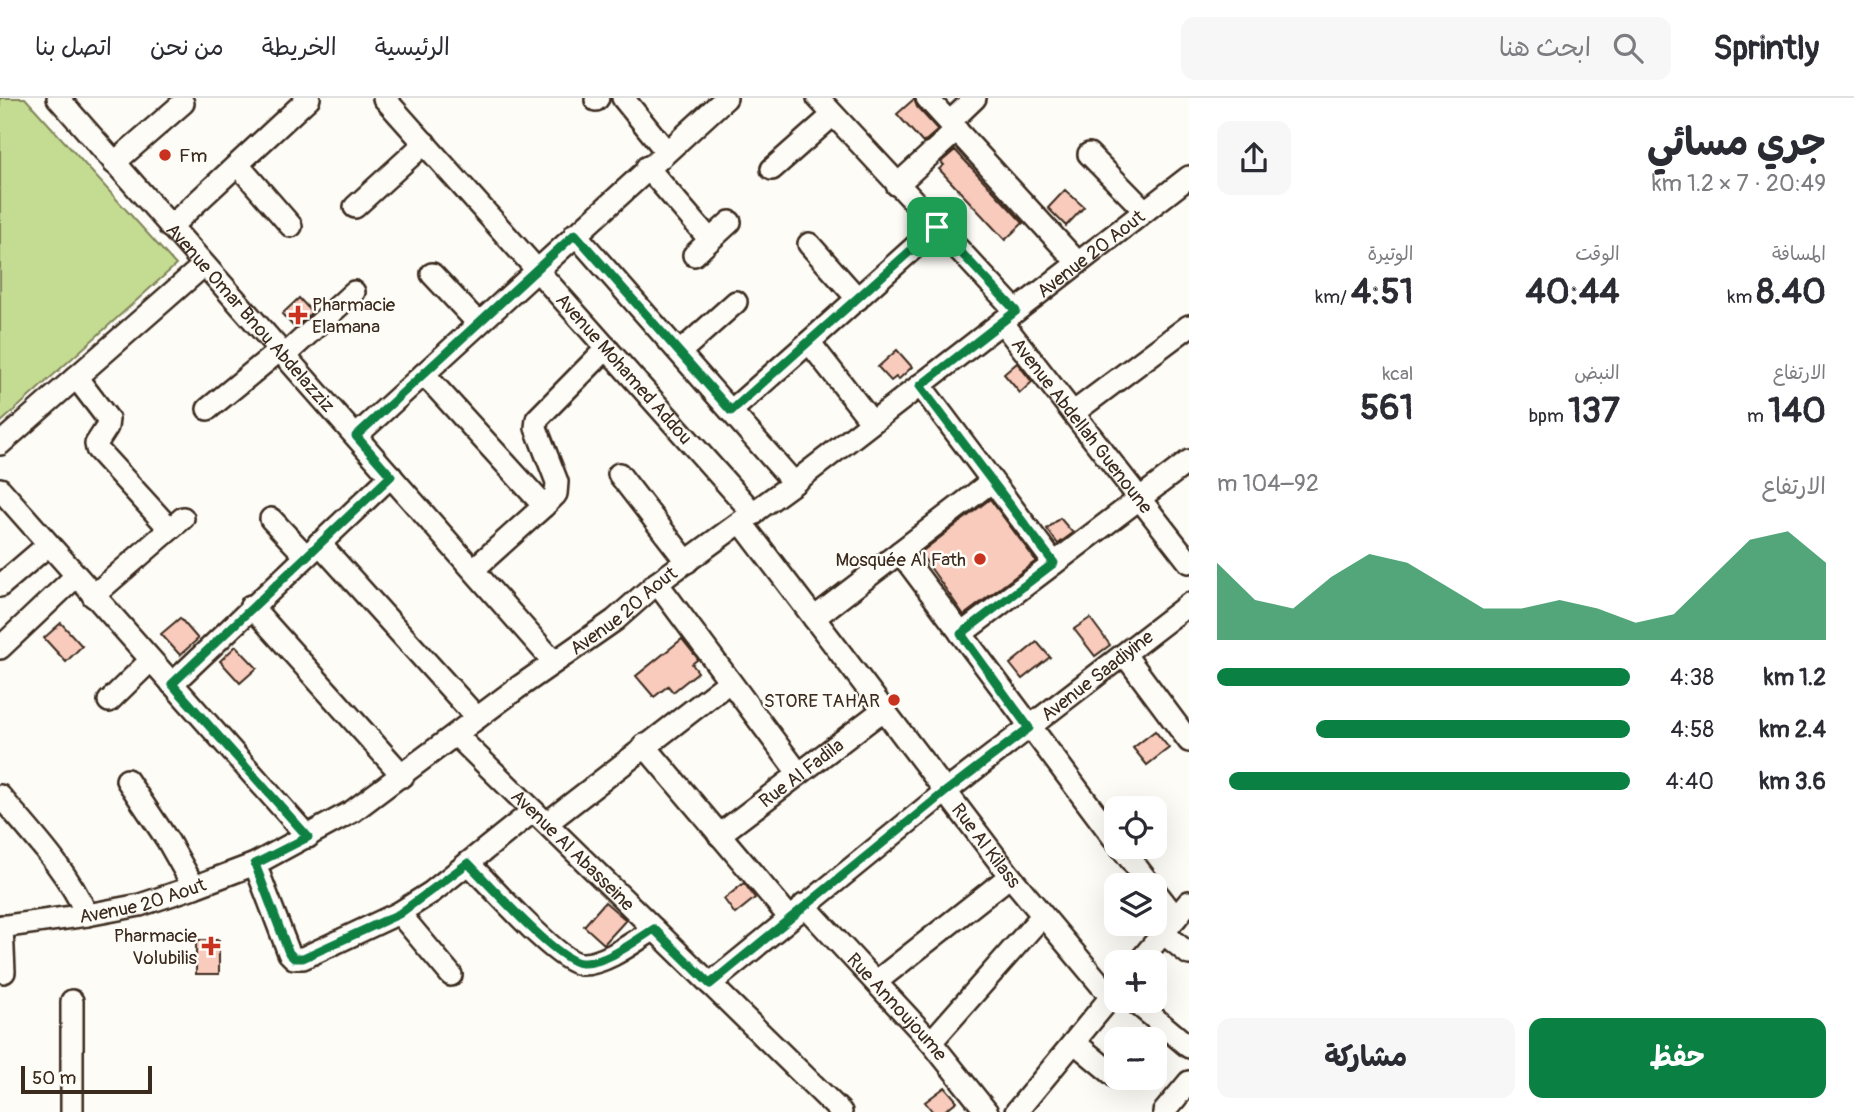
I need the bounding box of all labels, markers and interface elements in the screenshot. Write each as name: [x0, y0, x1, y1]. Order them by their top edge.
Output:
search box: [1181, 17, 1671, 80]
text: Sprintly: [1713, 28, 1819, 69]
icon: search: [1609, 29, 1647, 67]
text: ابحث هنا: [1499, 32, 1591, 64]
text: اتصل بنا: [35, 33, 112, 62]
text: من نحن: [150, 33, 224, 62]
text: الخريطة: [262, 33, 337, 62]
text: الرئيسية: [375, 33, 450, 62]
text: جري مسائي: [1647, 119, 1826, 167]
button: share: [1217, 121, 1291, 195]
place label: Fm: [179, 144, 207, 168]
marker: Fm: [157, 147, 173, 163]
text: 20:49 · 7 × 1.2 km: [1652, 169, 1826, 198]
pin: [907, 197, 967, 257]
street label: Avenue 20 Aout: [1032, 205, 1150, 304]
icon: arrive: [918, 208, 956, 246]
street label: Avenue Omar Bnou Abdelazziz: [160, 218, 340, 418]
text: الوتيرة: [1367, 242, 1413, 266]
text: الوقت: [1575, 242, 1620, 266]
text: المسافة: [1772, 242, 1826, 266]
text: 4:51: [1351, 270, 1413, 314]
text: 40:44: [1526, 270, 1620, 314]
text: 8.40: [1756, 270, 1826, 314]
text: /km: [1315, 285, 1351, 309]
text: km: [1728, 285, 1756, 309]
street label: Avenue Mohamed Addou: [550, 289, 697, 450]
place label: Pharmacie Elamana: [312, 293, 396, 339]
marker: Pharmacie Elamana: [290, 307, 306, 323]
street label: Avenue Abdellah Guenoune: [1006, 333, 1158, 519]
text: النبض: [1574, 361, 1620, 385]
text: الارتفاع: [1773, 361, 1826, 385]
text: kcal: [1382, 362, 1413, 386]
text: 561: [1360, 386, 1413, 430]
text: 137: [1568, 389, 1620, 433]
text: 140: [1768, 389, 1826, 433]
text: bpm: [1529, 404, 1568, 428]
text: m: [1747, 404, 1768, 428]
text: 92–104 m: [1217, 469, 1319, 498]
text: الارتفاع: [1762, 472, 1826, 501]
place label: Mosquée Al Fath: [835, 548, 966, 572]
marker: Mosquée Al Fath: [972, 551, 988, 567]
street label: Avenue 20 Aout: [566, 561, 682, 661]
street label: Avenue Saadiyine: [1036, 625, 1159, 727]
text: 4:38: [1670, 663, 1714, 692]
text: 1.2 km: [1764, 663, 1826, 692]
place label: STORE TAHAR: [764, 689, 880, 713]
marker: STORE TAHAR: [886, 692, 902, 708]
text: 4:58: [1670, 715, 1714, 744]
text: 2.4 km: [1760, 715, 1826, 744]
street label: Rue Al Fadila: [754, 733, 849, 813]
text: 4:40: [1665, 767, 1714, 796]
text: 3.6 km: [1760, 767, 1826, 796]
street label: Avenue Al Abasseine: [506, 785, 640, 917]
map controls: [1104, 796, 1167, 1090]
button: locate: [1104, 796, 1167, 859]
street label: Rue Al Kilass: [946, 799, 1026, 894]
street label: Avenue 20 Aout: [78, 873, 210, 929]
button: layers: [1104, 873, 1167, 936]
place label: Pharmacie Volubilis: [114, 924, 198, 970]
marker: Pharmacie Volubilis: [203, 938, 219, 954]
street label: Rue Annoujoume: [841, 948, 953, 1066]
button: +: [1104, 950, 1167, 1013]
button: مشاركة: [1217, 1018, 1515, 1098]
button: حفظ: [1529, 1018, 1826, 1098]
button: −: [1104, 1027, 1167, 1090]
scale bar: [21, 1063, 152, 1095]
text: 50 m: [32, 1066, 76, 1090]

